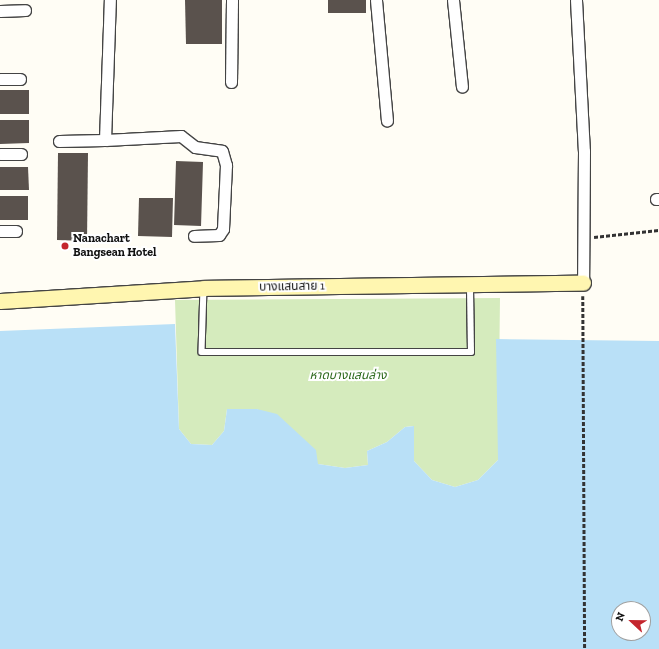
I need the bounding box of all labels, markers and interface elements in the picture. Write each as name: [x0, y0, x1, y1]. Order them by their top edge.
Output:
place label: Nanachart Bangsean Hotel: [73, 232, 156, 260]
marker: Nanachart Bangsean Hotel: [60, 241, 70, 251]
street label: บางแสนสาย 1: [259, 279, 325, 295]
park label: หาดบางแสนล่าง: [310, 369, 386, 383]
north arrow: [611, 601, 651, 641]
text: N: [613, 610, 628, 623]

